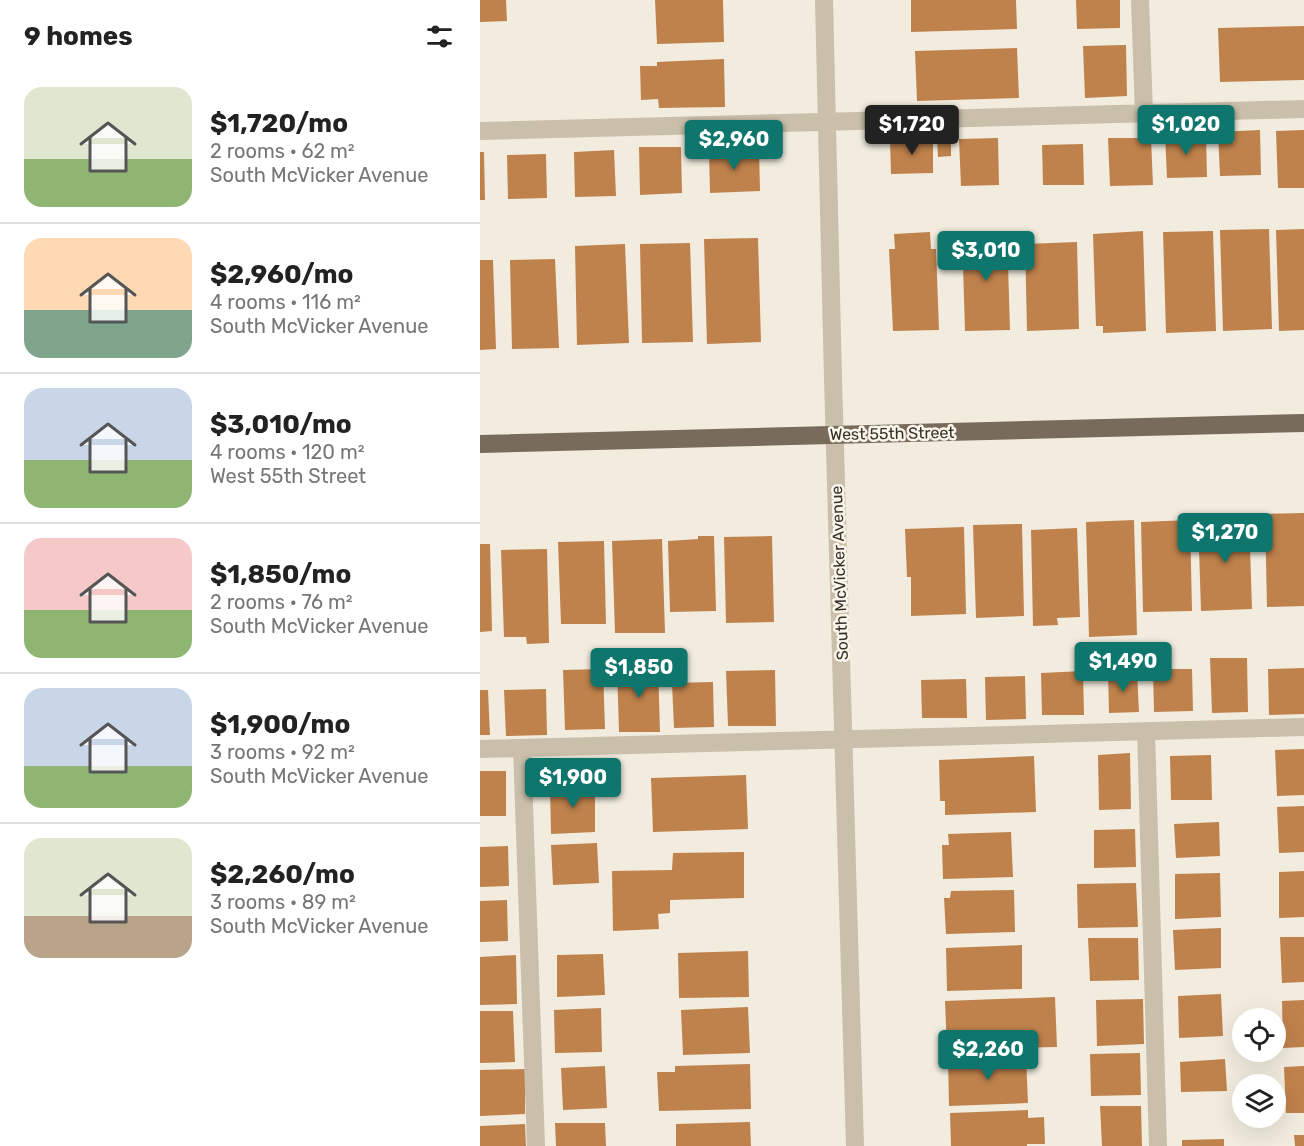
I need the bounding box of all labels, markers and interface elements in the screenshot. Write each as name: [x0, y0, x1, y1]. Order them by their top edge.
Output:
icon: filters: [423, 20, 456, 53]
text: 9 homes: [24, 21, 133, 52]
pin: $1,720: [863, 105, 961, 156]
pin: $1,020: [1137, 105, 1235, 156]
text: $1,720/mo: [210, 108, 348, 139]
icon: home: [72, 111, 144, 183]
text: $1,720: [879, 112, 945, 136]
text: $1,020: [1152, 112, 1220, 136]
pin: $2,960: [685, 120, 783, 171]
text: $2,960: [699, 127, 769, 151]
text: 2 rooms · 62 m²: [210, 139, 355, 163]
text: South McVicker Avenue: [210, 163, 428, 187]
pin: $3,010: [937, 231, 1035, 282]
text: $3,010: [951, 238, 1021, 262]
text: $2,960/mo: [210, 259, 353, 290]
icon: home: [72, 262, 144, 334]
text: 4 rooms · 116 m²: [210, 290, 361, 314]
text: South McVicker Avenue: [210, 314, 428, 338]
text: $3,010/mo: [210, 409, 352, 440]
icon: home: [72, 412, 144, 484]
street label: West 55th Street: [829, 423, 955, 444]
text: 4 rooms · 120 m²: [210, 440, 365, 464]
text: West 55th Street: [210, 464, 366, 488]
street label: South McVicker Avenue: [827, 485, 852, 661]
pin: $1,270: [1176, 513, 1274, 564]
text: $1,270: [1192, 520, 1258, 544]
text: $1,850/mo: [210, 559, 351, 590]
icon: home: [72, 562, 144, 634]
text: 2 rooms · 76 m²: [210, 590, 353, 614]
text: South McVicker Avenue: [210, 614, 428, 638]
pin: $1,490: [1074, 642, 1172, 693]
pin: $1,850: [590, 648, 688, 699]
text: $1,490: [1089, 649, 1157, 673]
text: $1,850: [605, 655, 673, 679]
text: $1,900/mo: [210, 709, 350, 740]
icon: home: [72, 712, 144, 784]
text: 3 rooms · 92 m²: [210, 740, 355, 764]
pin: $1,900: [524, 758, 622, 809]
text: South McVicker Avenue: [210, 764, 428, 788]
text: $1,900: [539, 765, 607, 789]
text: $2,260/mo: [210, 859, 355, 890]
icon: home: [72, 862, 144, 934]
text: 3 rooms · 89 m²: [210, 890, 356, 914]
text: South McVicker Avenue: [210, 914, 428, 938]
map controls: [1232, 1008, 1286, 1128]
button: locate: [1232, 1008, 1286, 1062]
pin: $2,260: [939, 1030, 1037, 1081]
text: $2,260: [952, 1037, 1024, 1061]
button: layers: [1232, 1074, 1286, 1128]

